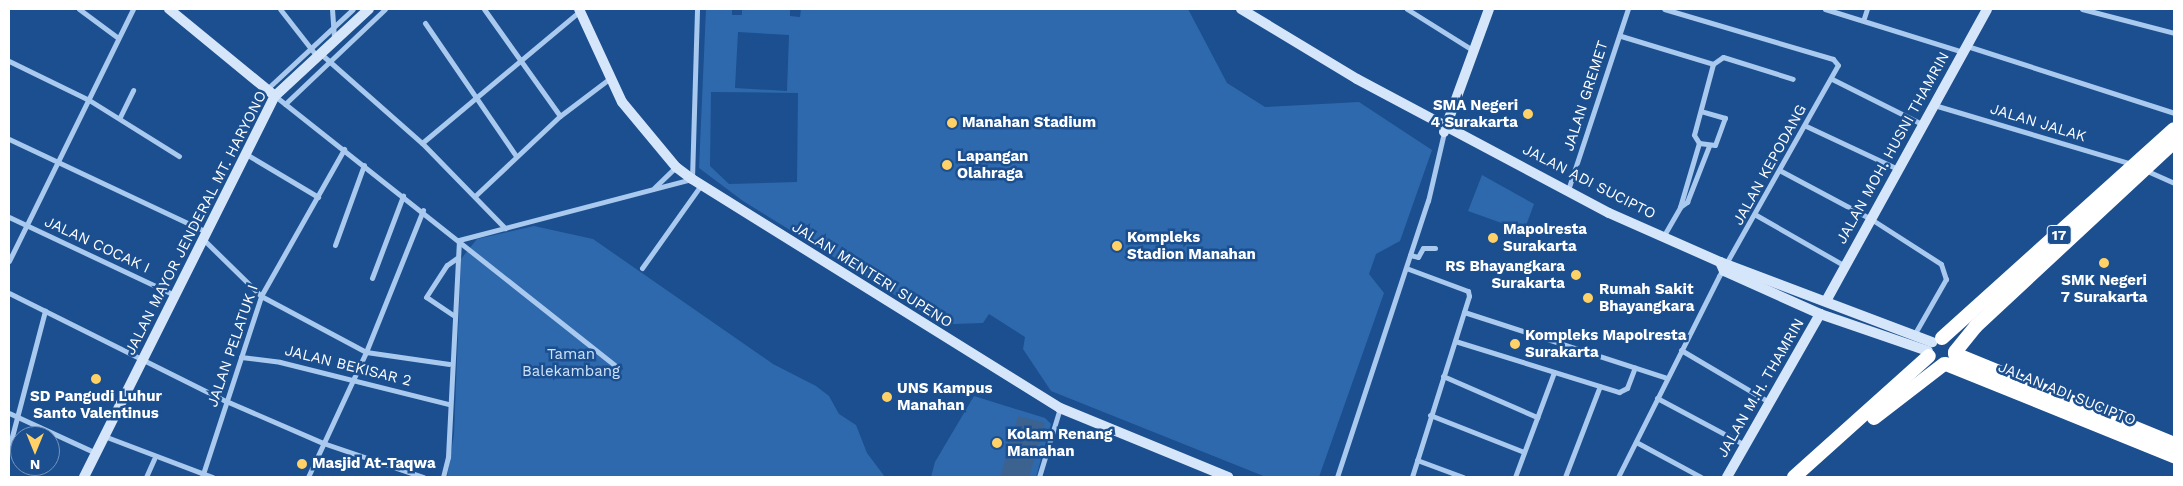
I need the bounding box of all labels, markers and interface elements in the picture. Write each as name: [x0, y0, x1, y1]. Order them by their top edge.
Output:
street label: JALAN GREMET: [1560, 39, 1612, 153]
street label: JALAN MOH. HUSNI THAMRIN: [1832, 49, 1954, 247]
street label: JALAN MAYOR JENDERAL MT. HARYONO: [121, 88, 271, 358]
place label: SMA Negeri 4 Surakarta: [1430, 96, 1518, 131]
street label: JALAN JALAK: [1988, 100, 2088, 146]
street label: JALAN KEPODANG: [1729, 102, 1811, 228]
marker: SMA Negeri 4 Surakarta: [1522, 108, 1534, 120]
place label: Manahan Stadium: [962, 114, 1096, 132]
marker: Manahan Stadium: [946, 117, 958, 129]
street label: JALAN ADI SUCIPTO: [1519, 141, 1659, 223]
place label: Lapangan Olahraga: [957, 147, 1028, 182]
marker: Lapangan Olahraga: [941, 159, 953, 171]
street label: JALAN COCAK I: [41, 213, 153, 277]
street label: JALAN MENTERI SUPENO: [788, 218, 956, 332]
place label: Mapolresta Surakarta: [1503, 220, 1587, 255]
road number: 17: [2046, 224, 2072, 246]
place label: Kompleks Stadion Manahan: [1127, 228, 1256, 263]
marker: Mapolresta Surakarta: [1487, 232, 1499, 244]
marker: Kompleks Stadion Manahan: [1111, 240, 1123, 252]
place label: RS Bhayangkara Surakarta: [1445, 257, 1565, 292]
marker: SMK Negeri 7 Surakarta: [2098, 257, 2110, 269]
marker: RS Bhayangkara Surakarta: [1569, 268, 1583, 282]
place label: SMK Negeri 7 Surakarta: [2061, 271, 2147, 306]
place label: Rumah Sakit Bhayangkara: [1599, 280, 1694, 315]
street label: JALAN PELATUK I: [204, 282, 262, 410]
marker: Rumah Sakit Bhayangkara: [1581, 291, 1595, 305]
street label: JALAN M.H. THAMRIN: [1714, 315, 1808, 461]
place label: Kompleks Mapolresta Surakarta: [1525, 326, 1686, 361]
marker: Kompleks Mapolresta Surakarta: [1509, 338, 1521, 350]
street label: JALAN BEKISAR 2: [283, 342, 413, 390]
park label: Taman Balekambang: [522, 345, 620, 380]
street label: JALAN ADI SUCIPTO: [1995, 358, 2139, 430]
marker: SD Pangudi Luhur Santo Valentinus: [90, 373, 102, 385]
place label: UNS Kampus Manahan: [897, 379, 993, 414]
place label: SD Pangudi Luhur Santo Valentinus: [30, 387, 162, 422]
marker: UNS Kampus Manahan: [881, 391, 893, 403]
place label: Kolam Renang Manahan: [1007, 425, 1112, 460]
north arrow: [10, 426, 60, 476]
marker: Kolam Renang Manahan: [991, 437, 1003, 449]
place label: Masjid At-Taqwa: [312, 455, 436, 473]
text: N: [30, 457, 40, 473]
marker: Masjid At-Taqwa: [296, 458, 308, 470]

